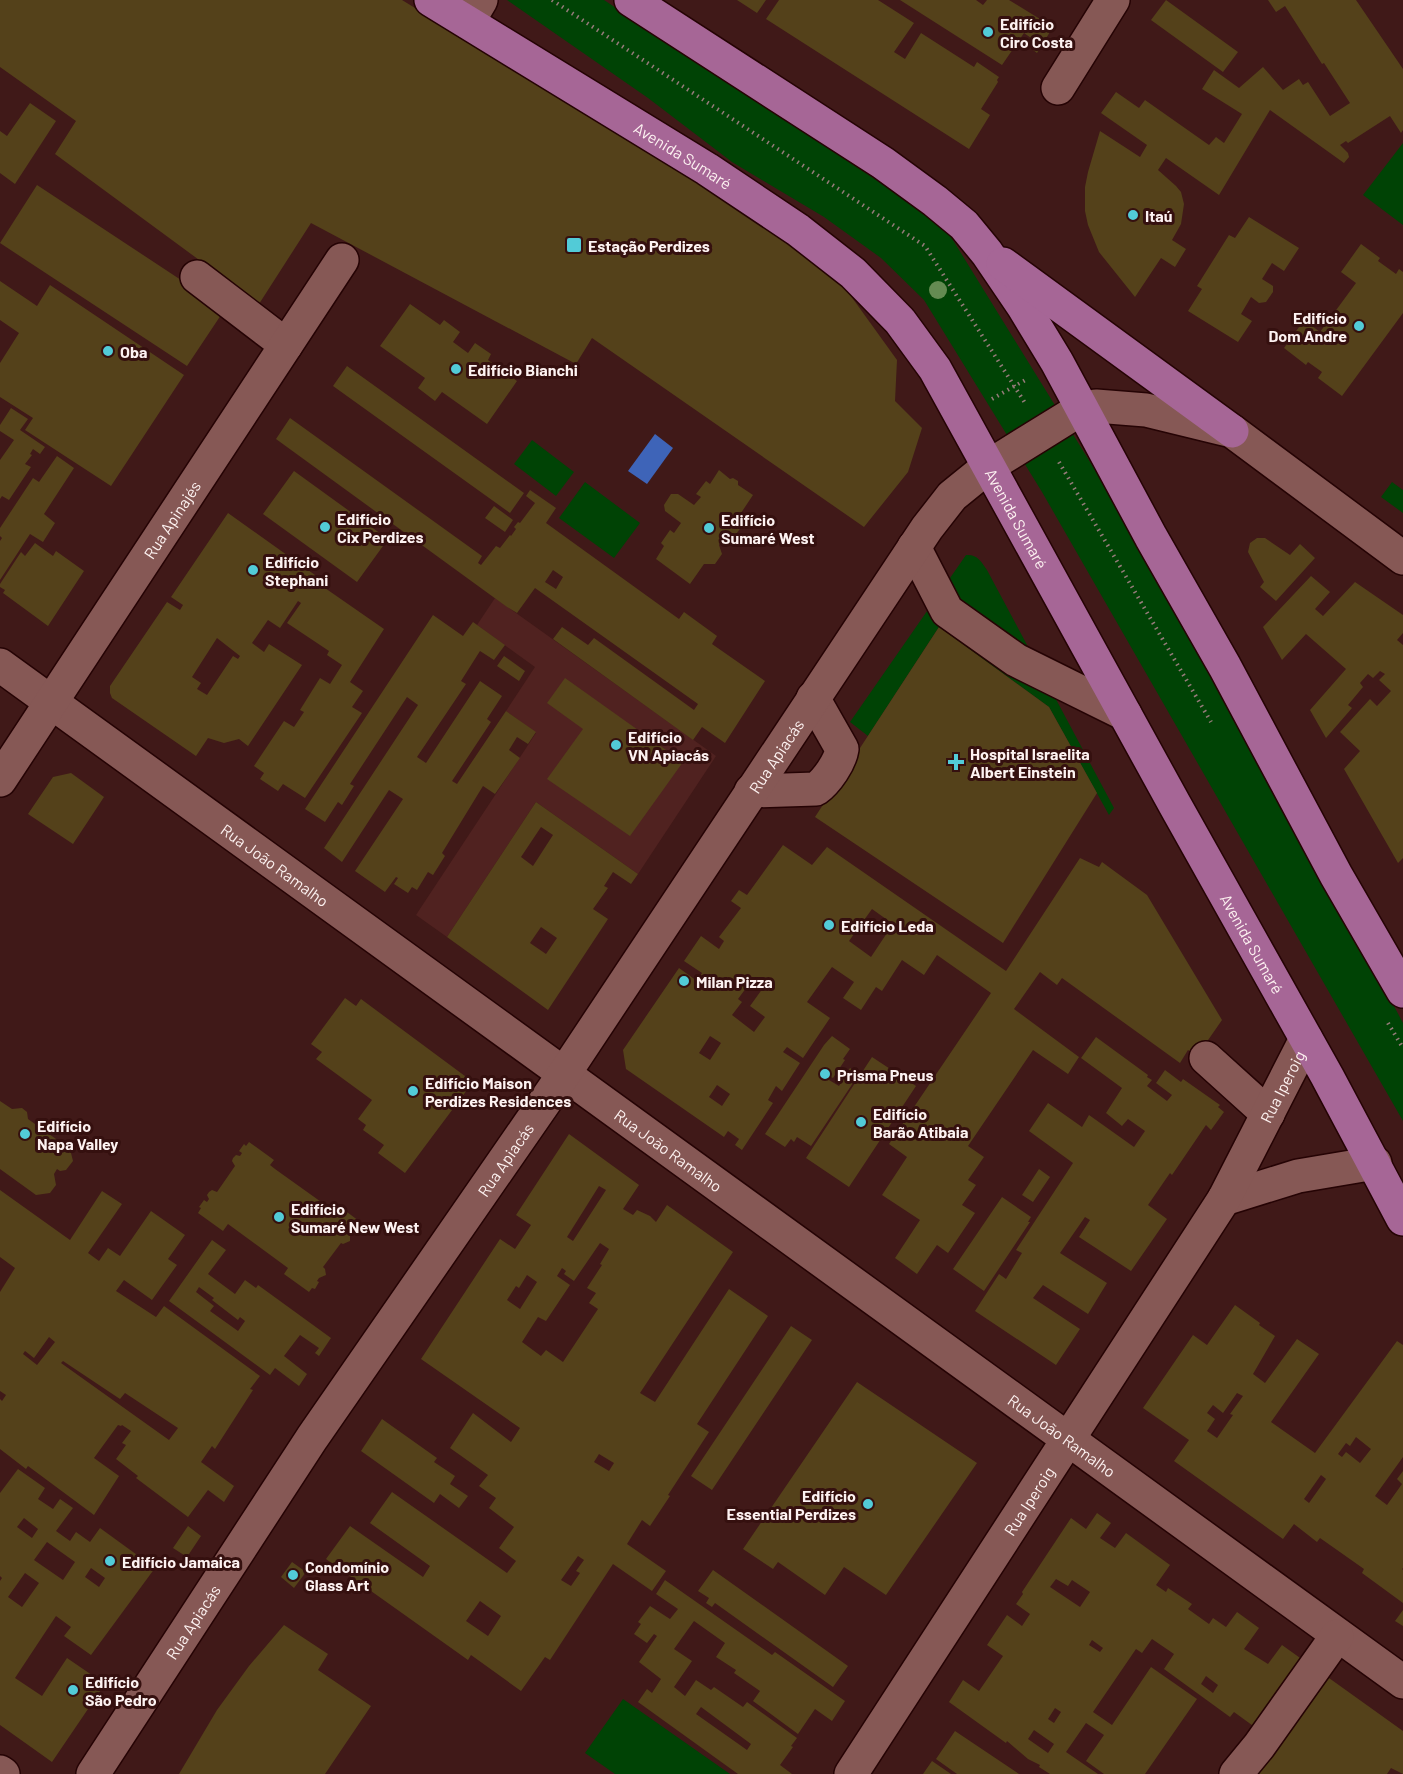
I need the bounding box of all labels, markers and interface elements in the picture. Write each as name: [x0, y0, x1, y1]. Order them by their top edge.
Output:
place label: Edifício Ciro Costa: [1000, 14, 1073, 51]
marker: Edifício Ciro Costa: [981, 25, 995, 39]
street label: Avenida Sumaré: [631, 117, 736, 193]
place label: Itaú: [1145, 206, 1173, 225]
marker: Itaú: [1126, 208, 1140, 222]
marker: Estação Perdizes: [565, 236, 583, 254]
place label: Estação Perdizes: [588, 236, 710, 255]
place label: Edifício Dom Andre: [1268, 308, 1347, 345]
marker: Edifício Dom Andre: [1352, 319, 1366, 333]
place label: Oba: [120, 342, 147, 361]
marker: Oba: [101, 344, 115, 358]
place label: Edifício Bianchi: [468, 360, 578, 379]
marker: Edifício Bianchi: [449, 362, 463, 376]
street label: Avenida Sumaré: [982, 465, 1052, 572]
street label: Rua Apinajés: [139, 477, 204, 562]
place label: Edifício Cix Perdizes: [337, 509, 424, 546]
place label: Edifício Sumaré West: [721, 510, 815, 547]
marker: Edifício Cix Perdizes: [318, 520, 332, 534]
marker: Edifício Sumaré West: [702, 521, 716, 535]
place label: Edifício Stephani: [265, 552, 328, 589]
marker: Edifício Stephani: [246, 563, 260, 577]
street label: Rua Apiacás: [744, 715, 807, 796]
place label: Edifício VN Apiacás: [628, 727, 709, 764]
marker: Edifício VN Apiacás: [609, 738, 623, 752]
place label: Hospital Israelita Albert Einstein: [970, 744, 1090, 781]
marker: Hospital Israelita Albert Einstein: [947, 753, 965, 771]
street label: Rua João Ramalho: [218, 819, 333, 910]
street label: Avenida Sumaré: [1217, 890, 1288, 997]
place label: Edifício Leda: [841, 916, 934, 935]
marker: Edifício Leda: [822, 918, 836, 932]
place label: Milan Pizza: [696, 972, 773, 991]
marker: Milan Pizza: [677, 974, 691, 988]
street label: Rua Iperoig: [1255, 1047, 1308, 1126]
place label: Prisma Pneus: [837, 1065, 934, 1084]
marker: Prisma Pneus: [818, 1067, 832, 1081]
place label: Edifício Maison Perdizes Residences: [425, 1073, 571, 1110]
marker: Edifício Maison Perdizes Residences: [406, 1084, 420, 1098]
street label: Rua João Ramalho: [611, 1104, 726, 1195]
place label: Edifício Barão Atibaia: [873, 1104, 968, 1141]
marker: Edifício Barão Atibaia: [854, 1115, 868, 1129]
place label: Edifício Napa Valley: [37, 1116, 118, 1153]
street label: Rua Apiacás: [473, 1119, 537, 1200]
marker: Edifício Napa Valley: [18, 1127, 32, 1141]
place label: Edifício Sumaré New West: [291, 1199, 419, 1236]
marker: Edifício Sumaré New West: [272, 1210, 286, 1224]
street label: Rua João Ramalho: [1005, 1390, 1120, 1480]
street label: Rua Iperoig: [999, 1462, 1058, 1539]
place label: Edifício Essential Perdizes: [727, 1486, 856, 1523]
marker: Edifício Essential Perdizes: [861, 1497, 875, 1511]
place label: Edifício Jamaica: [122, 1552, 240, 1571]
marker: Edifício Jamaica: [103, 1554, 117, 1568]
place label: Condomínio Glass Art: [305, 1557, 389, 1594]
marker: Condomínio Glass Art: [286, 1568, 300, 1582]
street label: Rua Apiacás: [161, 1581, 223, 1662]
place label: Edifício São Pedro: [85, 1672, 157, 1709]
marker: Edifício São Pedro: [66, 1683, 80, 1697]

